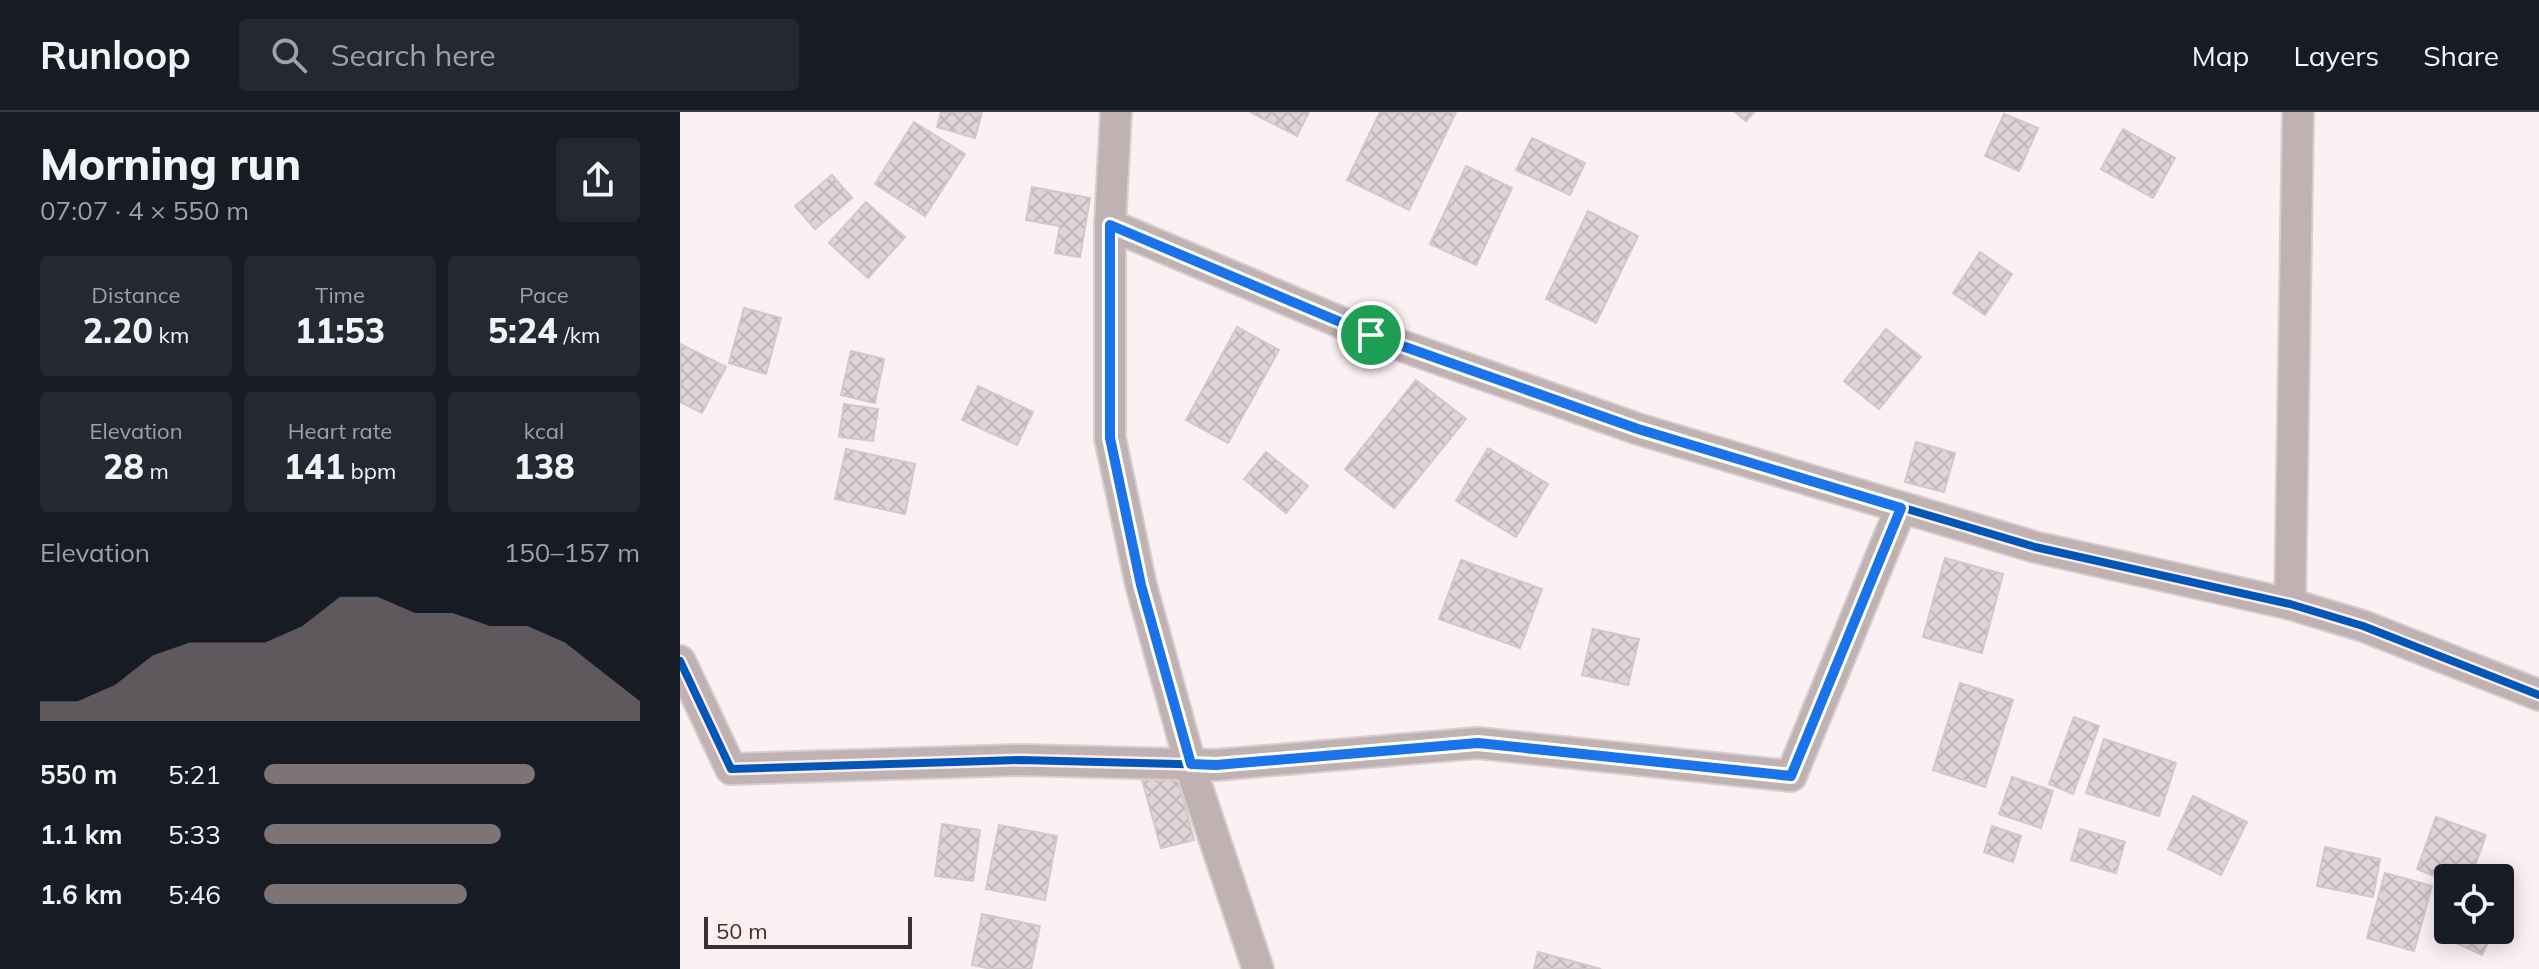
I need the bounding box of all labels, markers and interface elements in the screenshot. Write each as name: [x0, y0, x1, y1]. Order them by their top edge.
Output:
search box: [239, 19, 799, 91]
text: Runloop: [40, 31, 191, 79]
icon: search: [267, 33, 311, 77]
text: Search here: [331, 36, 496, 74]
text: Map: [2192, 38, 2249, 73]
text: Layers: [2293, 38, 2379, 73]
text: Share: [2423, 38, 2499, 73]
text: Morning run: [40, 136, 301, 191]
button: share: [556, 138, 640, 222]
text: 07:07 · 4 × 550 m: [40, 194, 249, 227]
text: Distance: [92, 281, 180, 309]
text: Time: [315, 281, 365, 309]
text: Pace: [519, 281, 569, 309]
pin: [1337, 301, 1405, 369]
text: 2.20: [83, 309, 153, 352]
text: 11:53: [295, 309, 385, 352]
text: 5:24: [488, 309, 558, 352]
icon: arrive: [1349, 313, 1393, 357]
text: km: [153, 321, 189, 349]
text: /km: [558, 321, 600, 349]
text: Elevation: [89, 417, 183, 445]
text: Heart rate: [288, 417, 392, 445]
text: kcal: [524, 417, 564, 445]
text: 28: [103, 445, 144, 488]
text: 141: [284, 445, 345, 488]
text: 138: [513, 445, 575, 488]
text: m: [144, 457, 169, 485]
text: bpm: [345, 457, 396, 485]
text: Elevation: [40, 536, 150, 569]
text: 150–157 m: [504, 536, 640, 569]
text: 550 m: [40, 758, 117, 791]
text: 5:21: [168, 758, 221, 791]
text: 1.1 km: [40, 818, 123, 851]
text: 5:33: [168, 818, 221, 851]
map controls: [2434, 864, 2514, 944]
button: locate: [2434, 864, 2514, 944]
text: 1.6 km: [40, 878, 123, 911]
text: 5:46: [168, 878, 221, 911]
scale bar: [704, 913, 912, 949]
text: 50 m: [716, 917, 767, 945]

